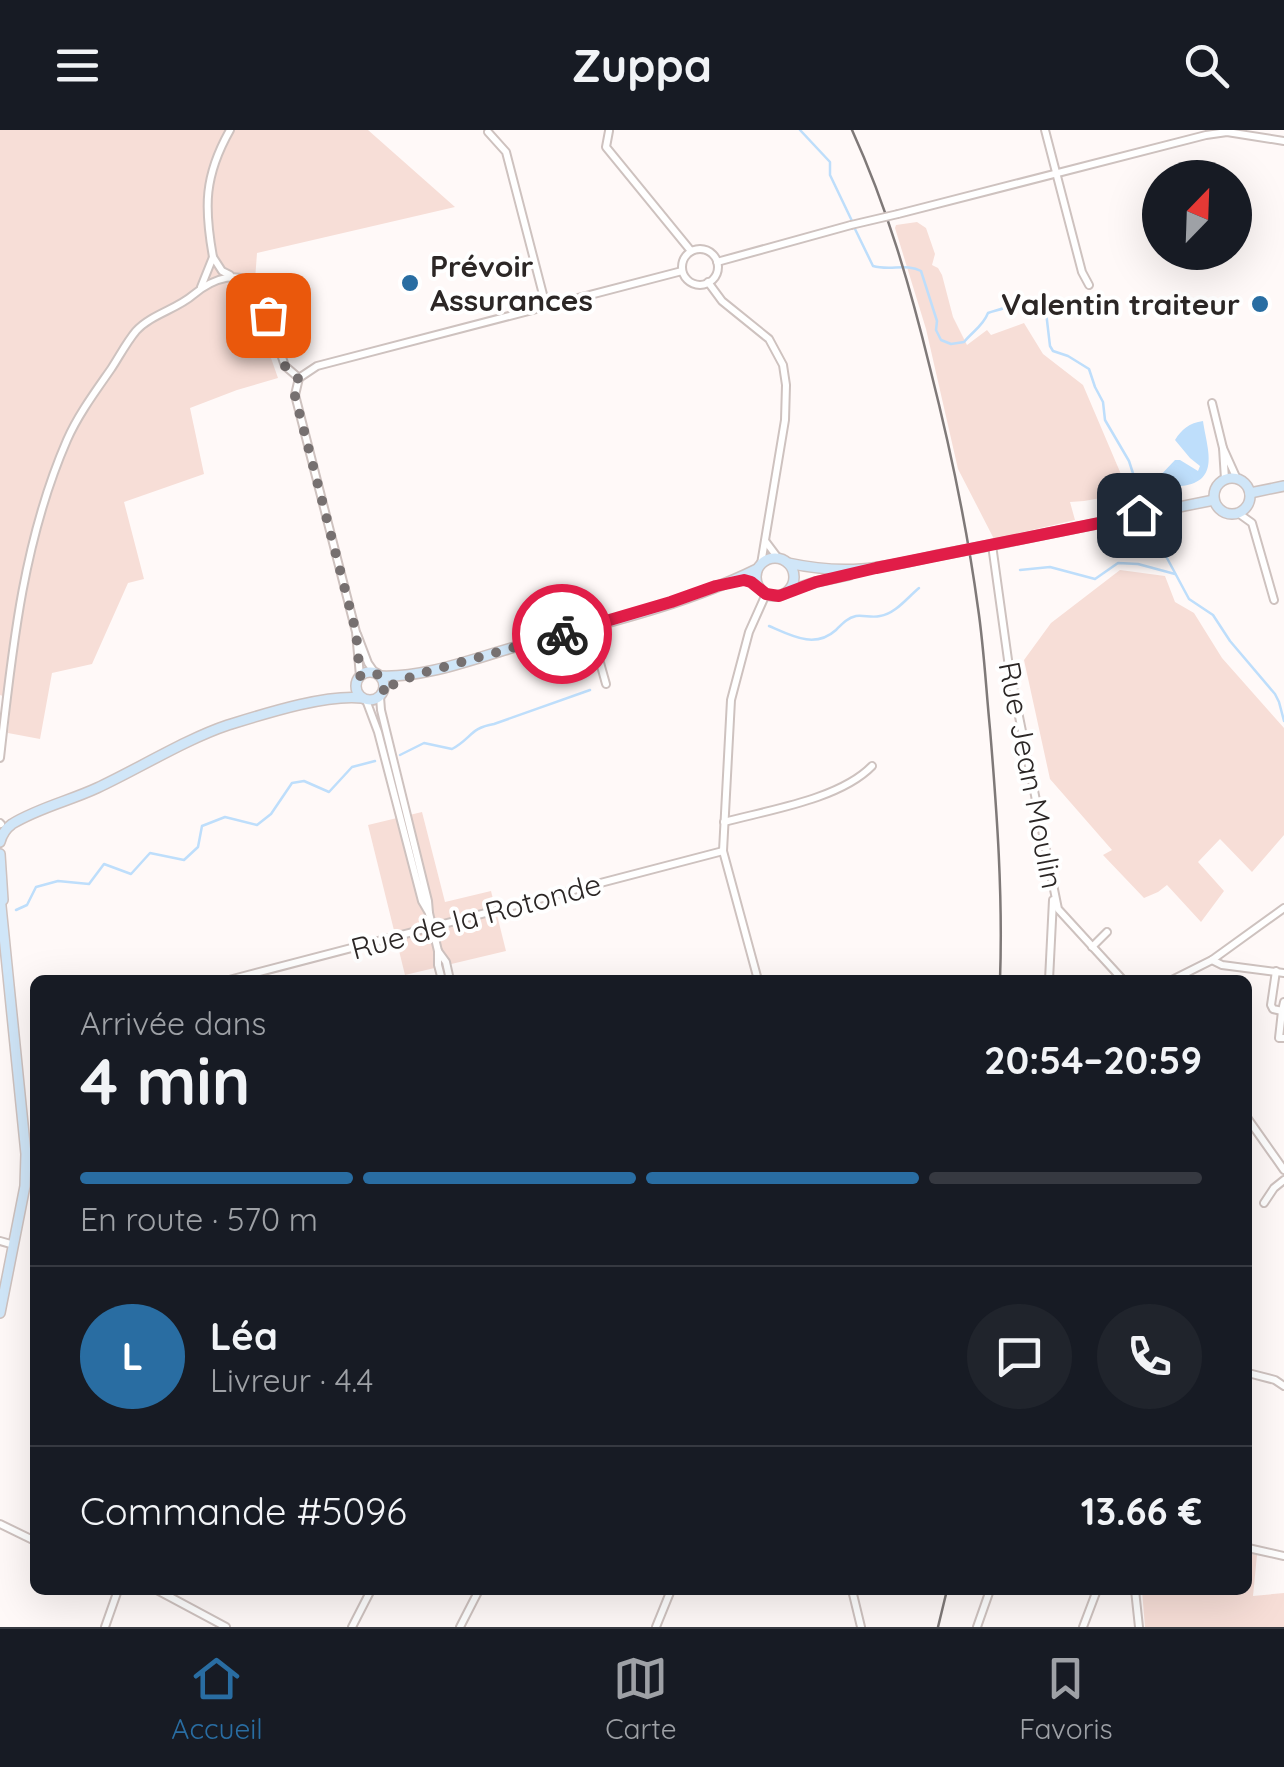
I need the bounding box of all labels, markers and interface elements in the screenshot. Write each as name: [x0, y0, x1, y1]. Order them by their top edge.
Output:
text: Zuppa: [572, 37, 712, 93]
icon: menu: [50, 38, 105, 93]
icon: search: [1179, 38, 1234, 93]
north arrow: [1142, 160, 1252, 270]
map controls: [1142, 160, 1252, 270]
place label: Prévoir Assurances: [430, 247, 593, 319]
marker: Prévoir Assurances: [399, 272, 421, 294]
pin: [226, 273, 311, 358]
place label: Valentin traiteur: [1001, 285, 1240, 323]
icon: bag: [241, 288, 296, 343]
marker: Valentin traiteur: [1249, 293, 1271, 315]
pin: [1097, 473, 1182, 558]
icon: home: [1112, 488, 1167, 543]
courier: [512, 584, 612, 684]
icon: bike: [535, 607, 590, 662]
street label: Rue Jean Moulin: [990, 658, 1072, 892]
street label: Rue de la Rotonde: [347, 864, 605, 968]
text: Arrivée dans: [80, 1003, 266, 1043]
text: 20:54–20:59: [984, 1036, 1202, 1084]
text: 4 min: [80, 1040, 250, 1121]
text: En route · 570 m: [80, 1199, 318, 1239]
button: chat: [967, 1304, 1072, 1409]
button: phone: [1097, 1304, 1202, 1409]
text: Léa: [210, 1312, 278, 1360]
text: L: [122, 1332, 143, 1380]
text: Livreur · 4.4: [210, 1360, 373, 1400]
text: Commande #5096: [80, 1487, 407, 1535]
text: 13.66 €: [1081, 1487, 1202, 1535]
tab: Accueil: [171, 1651, 263, 1746]
tab: Carte: [605, 1651, 677, 1746]
tab: Favoris: [1019, 1651, 1113, 1746]

